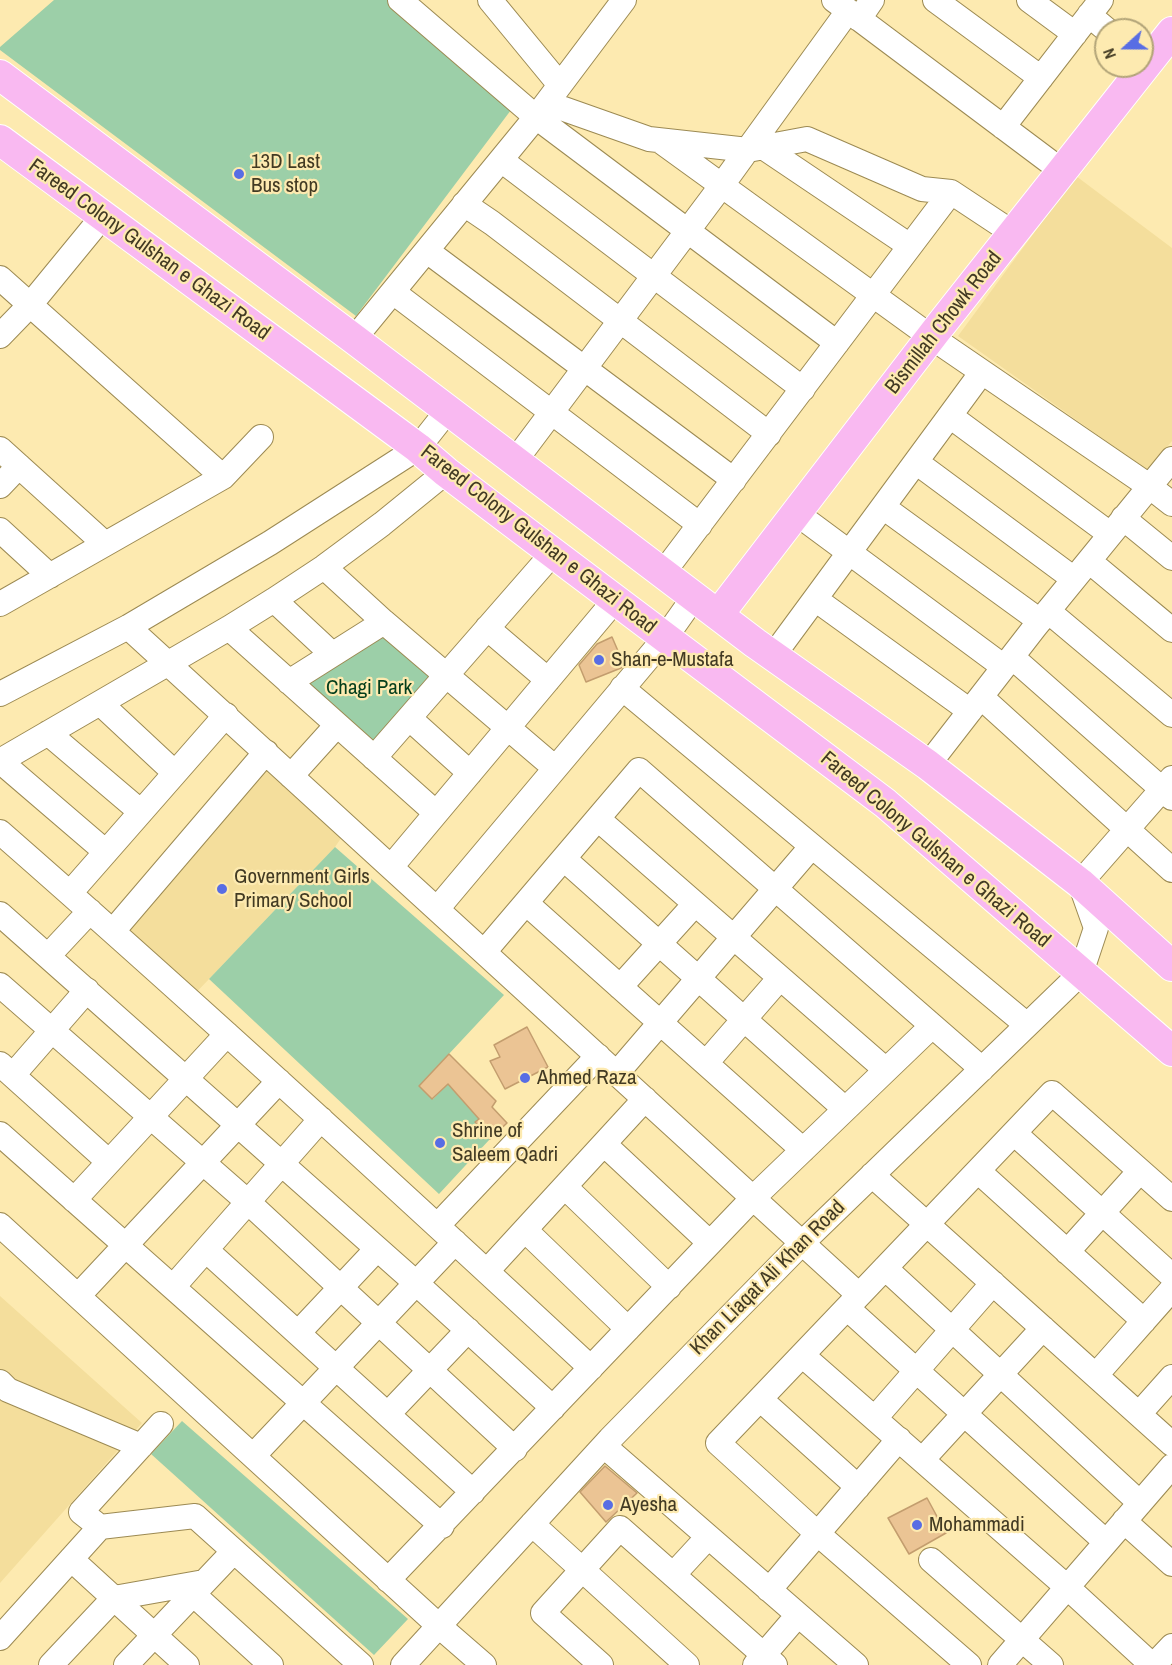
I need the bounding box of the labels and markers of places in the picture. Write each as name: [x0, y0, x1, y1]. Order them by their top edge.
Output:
place label: 13D Last Bus stop: [251, 149, 320, 199]
marker: 13D Last Bus stop: [232, 167, 246, 181]
place label: Shan-e-Mustafa: [611, 647, 734, 673]
marker: Shan-e-Mustafa: [592, 653, 606, 667]
place label: Government Girls Primary School: [234, 864, 370, 914]
marker: Government Girls Primary School: [215, 882, 229, 896]
place label: Ahmed Raza: [537, 1065, 637, 1091]
marker: Ahmed Raza: [518, 1071, 532, 1085]
place label: Shrine of Saleem Qadri: [452, 1118, 558, 1168]
marker: Shrine of Saleem Qadri: [433, 1136, 447, 1150]
place label: Ayesha: [620, 1492, 677, 1518]
marker: Ayesha: [601, 1498, 615, 1512]
place label: Mohammadi: [929, 1512, 1025, 1538]
marker: Mohammadi: [910, 1518, 924, 1532]

